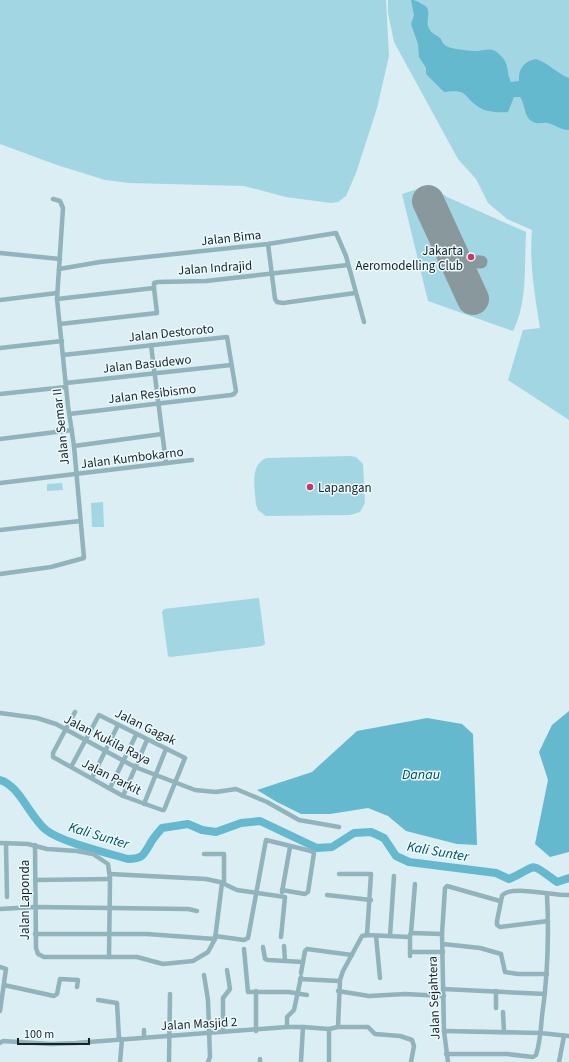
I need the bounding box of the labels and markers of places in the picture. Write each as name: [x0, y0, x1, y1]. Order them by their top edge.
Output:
place label: Jakarta Aeromodelling Club: [355, 242, 463, 275]
marker: Jakarta Aeromodelling Club: [466, 252, 476, 262]
place label: Lapangan: [318, 479, 372, 497]
marker: Lapangan: [305, 482, 315, 492]

